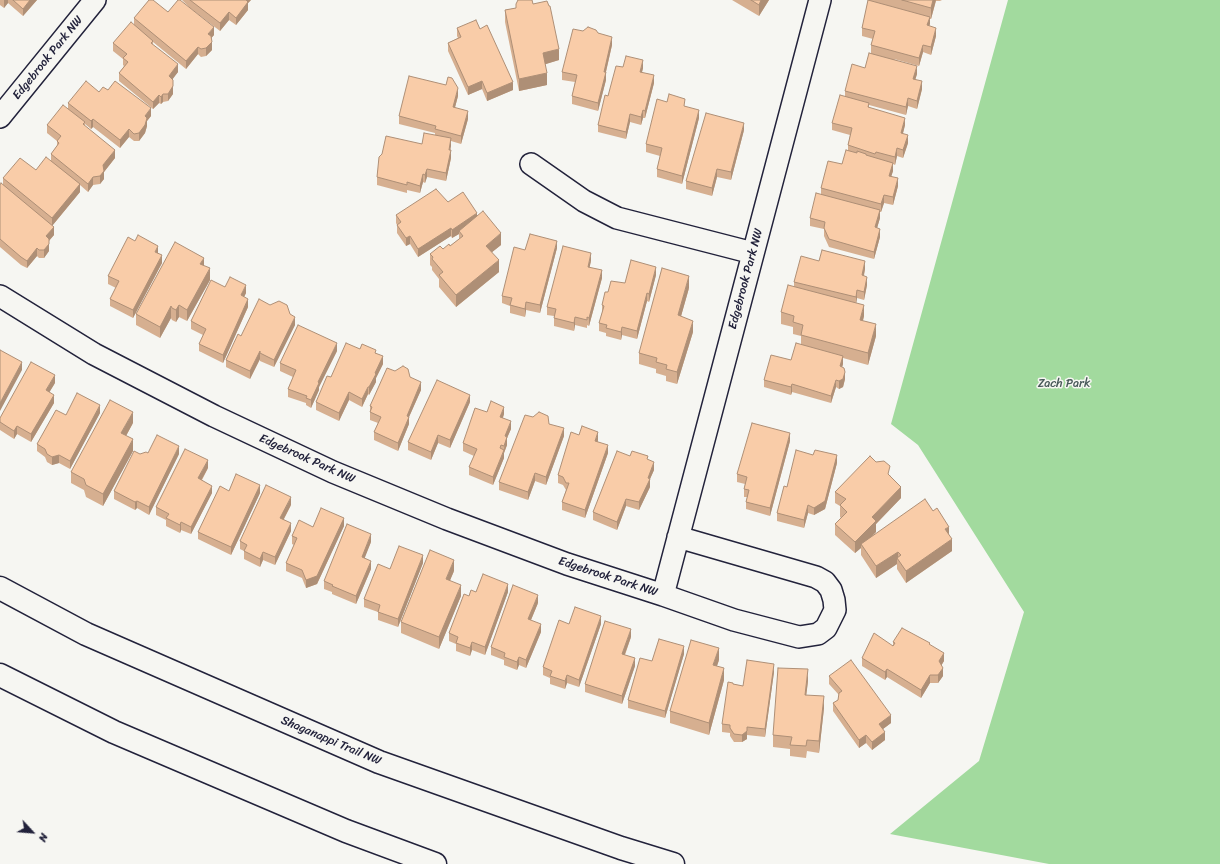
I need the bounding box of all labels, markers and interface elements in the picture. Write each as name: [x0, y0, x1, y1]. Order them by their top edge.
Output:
street label: Edgebrook Park NW: [10, 13, 86, 103]
street label: Edgebrook Park NW: [726, 227, 766, 331]
park label: Zach Park: [1038, 377, 1090, 391]
street label: Edgebrook Park NW: [257, 431, 357, 487]
street label: Edgebrook Park NW: [557, 554, 659, 600]
street label: Shaganappi Trail NW: [279, 713, 383, 769]
north arrow: [12, 812, 52, 852]
text: N: [33, 830, 53, 845]

